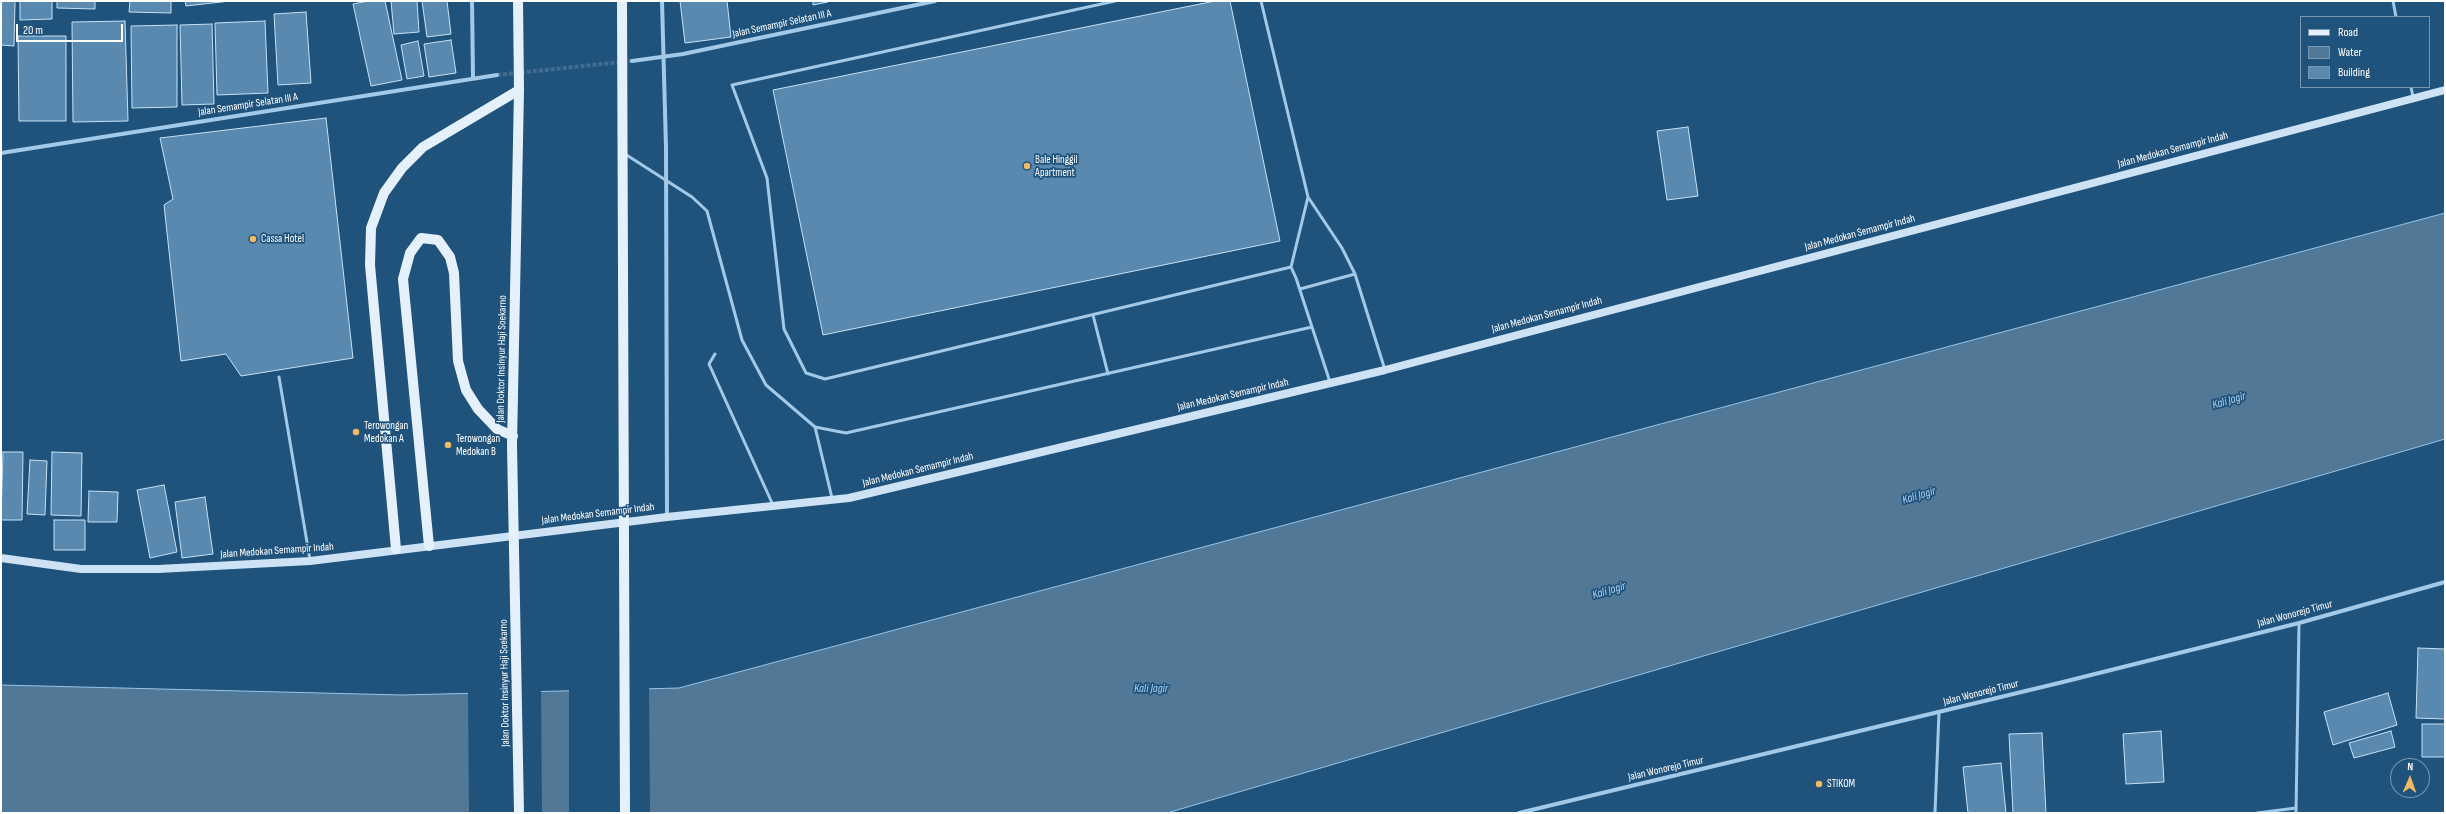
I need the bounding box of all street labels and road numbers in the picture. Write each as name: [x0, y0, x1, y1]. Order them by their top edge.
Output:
street label: Jalan Semampir Selatan III A: [731, 7, 833, 41]
street label: Jalan Semampir Selatan III A: [197, 91, 299, 119]
street label: Jalan Medokan Semampir Indah: [2116, 129, 2230, 171]
street label: Jalan Medokan Semampir Indah: [1803, 212, 1917, 254]
street label: Jalan Medokan Semampir Indah: [1490, 294, 1604, 336]
street label: Jalan Doktor Insinyur Haji Soekarno: [494, 295, 510, 423]
street label: Jalan Medokan Semampir Indah: [1176, 376, 1290, 414]
street label: Jalan Medokan Semampir Indah: [861, 450, 975, 490]
street label: Jalan Medokan Semampir Indah: [541, 501, 655, 527]
street label: Jalan Medokan Semampir Indah: [220, 540, 334, 562]
street label: Jalan Wonorejo Timur: [2256, 598, 2334, 630]
street label: Jalan Doktor Insinyur Haji Soekarno: [497, 619, 513, 747]
street label: Jalan Wonorejo Timur: [1942, 677, 2020, 709]
street label: Jalan Wonorejo Timur: [1627, 754, 1705, 784]

